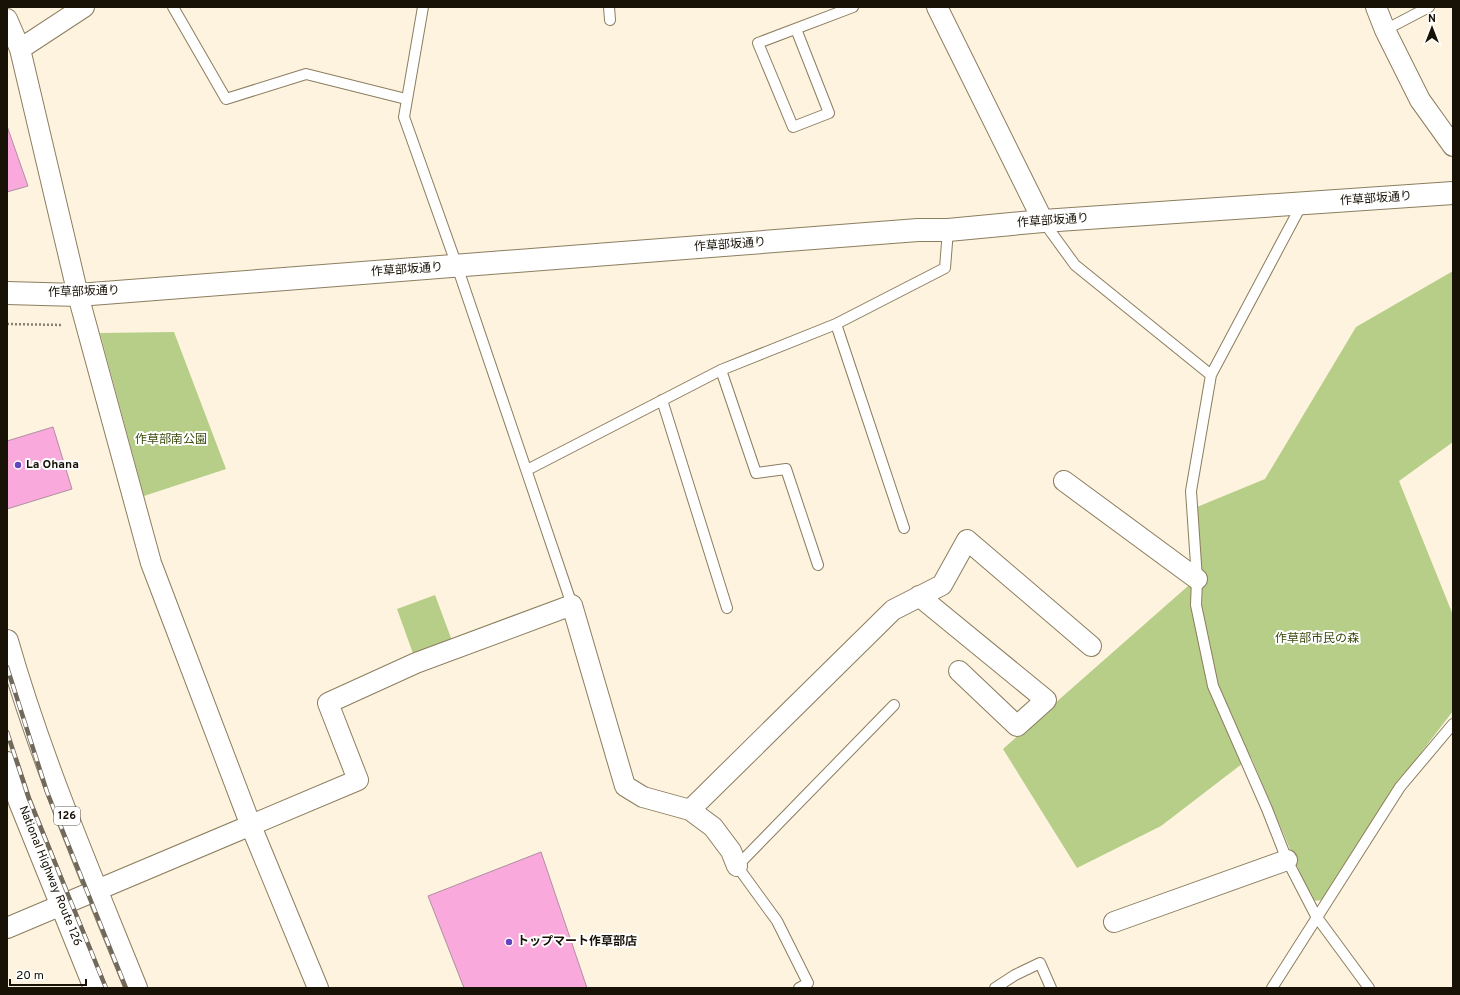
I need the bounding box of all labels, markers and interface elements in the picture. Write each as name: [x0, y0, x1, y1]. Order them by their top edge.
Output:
north arrow: [1412, 8, 1452, 48]
text: N: [1428, 12, 1436, 26]
street label: 作草部坂通り: [1340, 189, 1412, 209]
street label: 作草部坂通り: [1017, 211, 1089, 231]
street label: 作草部坂通り: [694, 235, 766, 255]
street label: 作草部坂通り: [371, 260, 443, 280]
street label: 作草部坂通り: [48, 283, 120, 301]
park label: 作草部南公園: [135, 432, 207, 448]
place label: La Ohana: [26, 457, 79, 473]
marker: La Ohana: [13, 460, 23, 470]
park label: 作草部市民の森: [1275, 631, 1359, 647]
street label: National Highway Route 126: [15, 804, 85, 948]
road number: 126: [54, 807, 80, 825]
place label: トップマート作草部店: [517, 934, 637, 950]
marker: トップマート作草部店: [504, 937, 514, 947]
scale bar: [10, 961, 86, 987]
text: 20 m: [16, 968, 44, 984]

